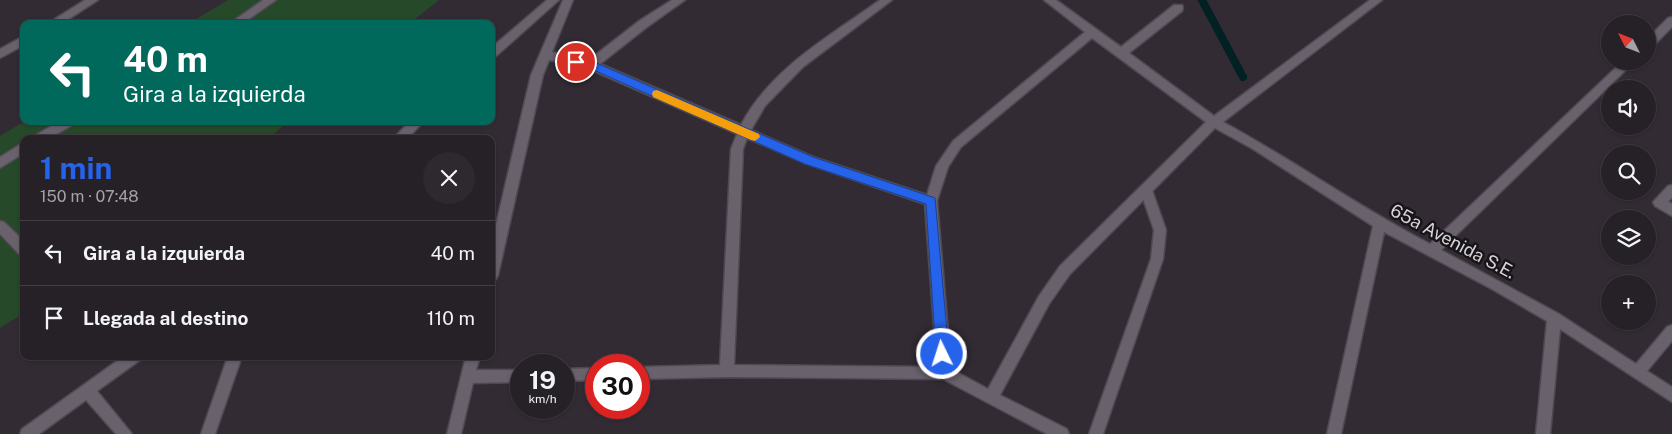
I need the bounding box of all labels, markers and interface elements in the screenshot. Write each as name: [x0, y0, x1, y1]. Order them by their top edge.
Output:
north arrow: [1601, 15, 1656, 70]
map controls: [1601, 15, 1656, 330]
text: 40 m: [123, 39, 208, 80]
icon: left: [40, 40, 105, 105]
pin: [555, 41, 597, 83]
icon: arrive: [562, 48, 590, 76]
button: sound: [1601, 80, 1656, 135]
text: Gira a la izquierda: [123, 81, 306, 107]
button: search: [1601, 145, 1656, 200]
text: 1 min: [40, 150, 112, 186]
button: close: [423, 152, 475, 204]
text: 150 m · 07:48: [40, 187, 139, 206]
street label: 65a Avenida S.E.: [1387, 199, 1519, 283]
button: layers: [1601, 210, 1656, 265]
icon: left: [40, 239, 68, 267]
text: Gira a la izquierda: [83, 242, 245, 264]
text: 40 m: [430, 242, 475, 264]
button: +: [1601, 275, 1656, 330]
icon: arrive: [40, 304, 68, 332]
text: Llegada al destino: [83, 307, 248, 329]
text: 110 m: [427, 307, 475, 329]
position arrow: [915, 327, 967, 379]
speed limit sign: 30: [585, 354, 650, 419]
text: 19: [529, 365, 556, 395]
text: km/h: [528, 392, 557, 406]

